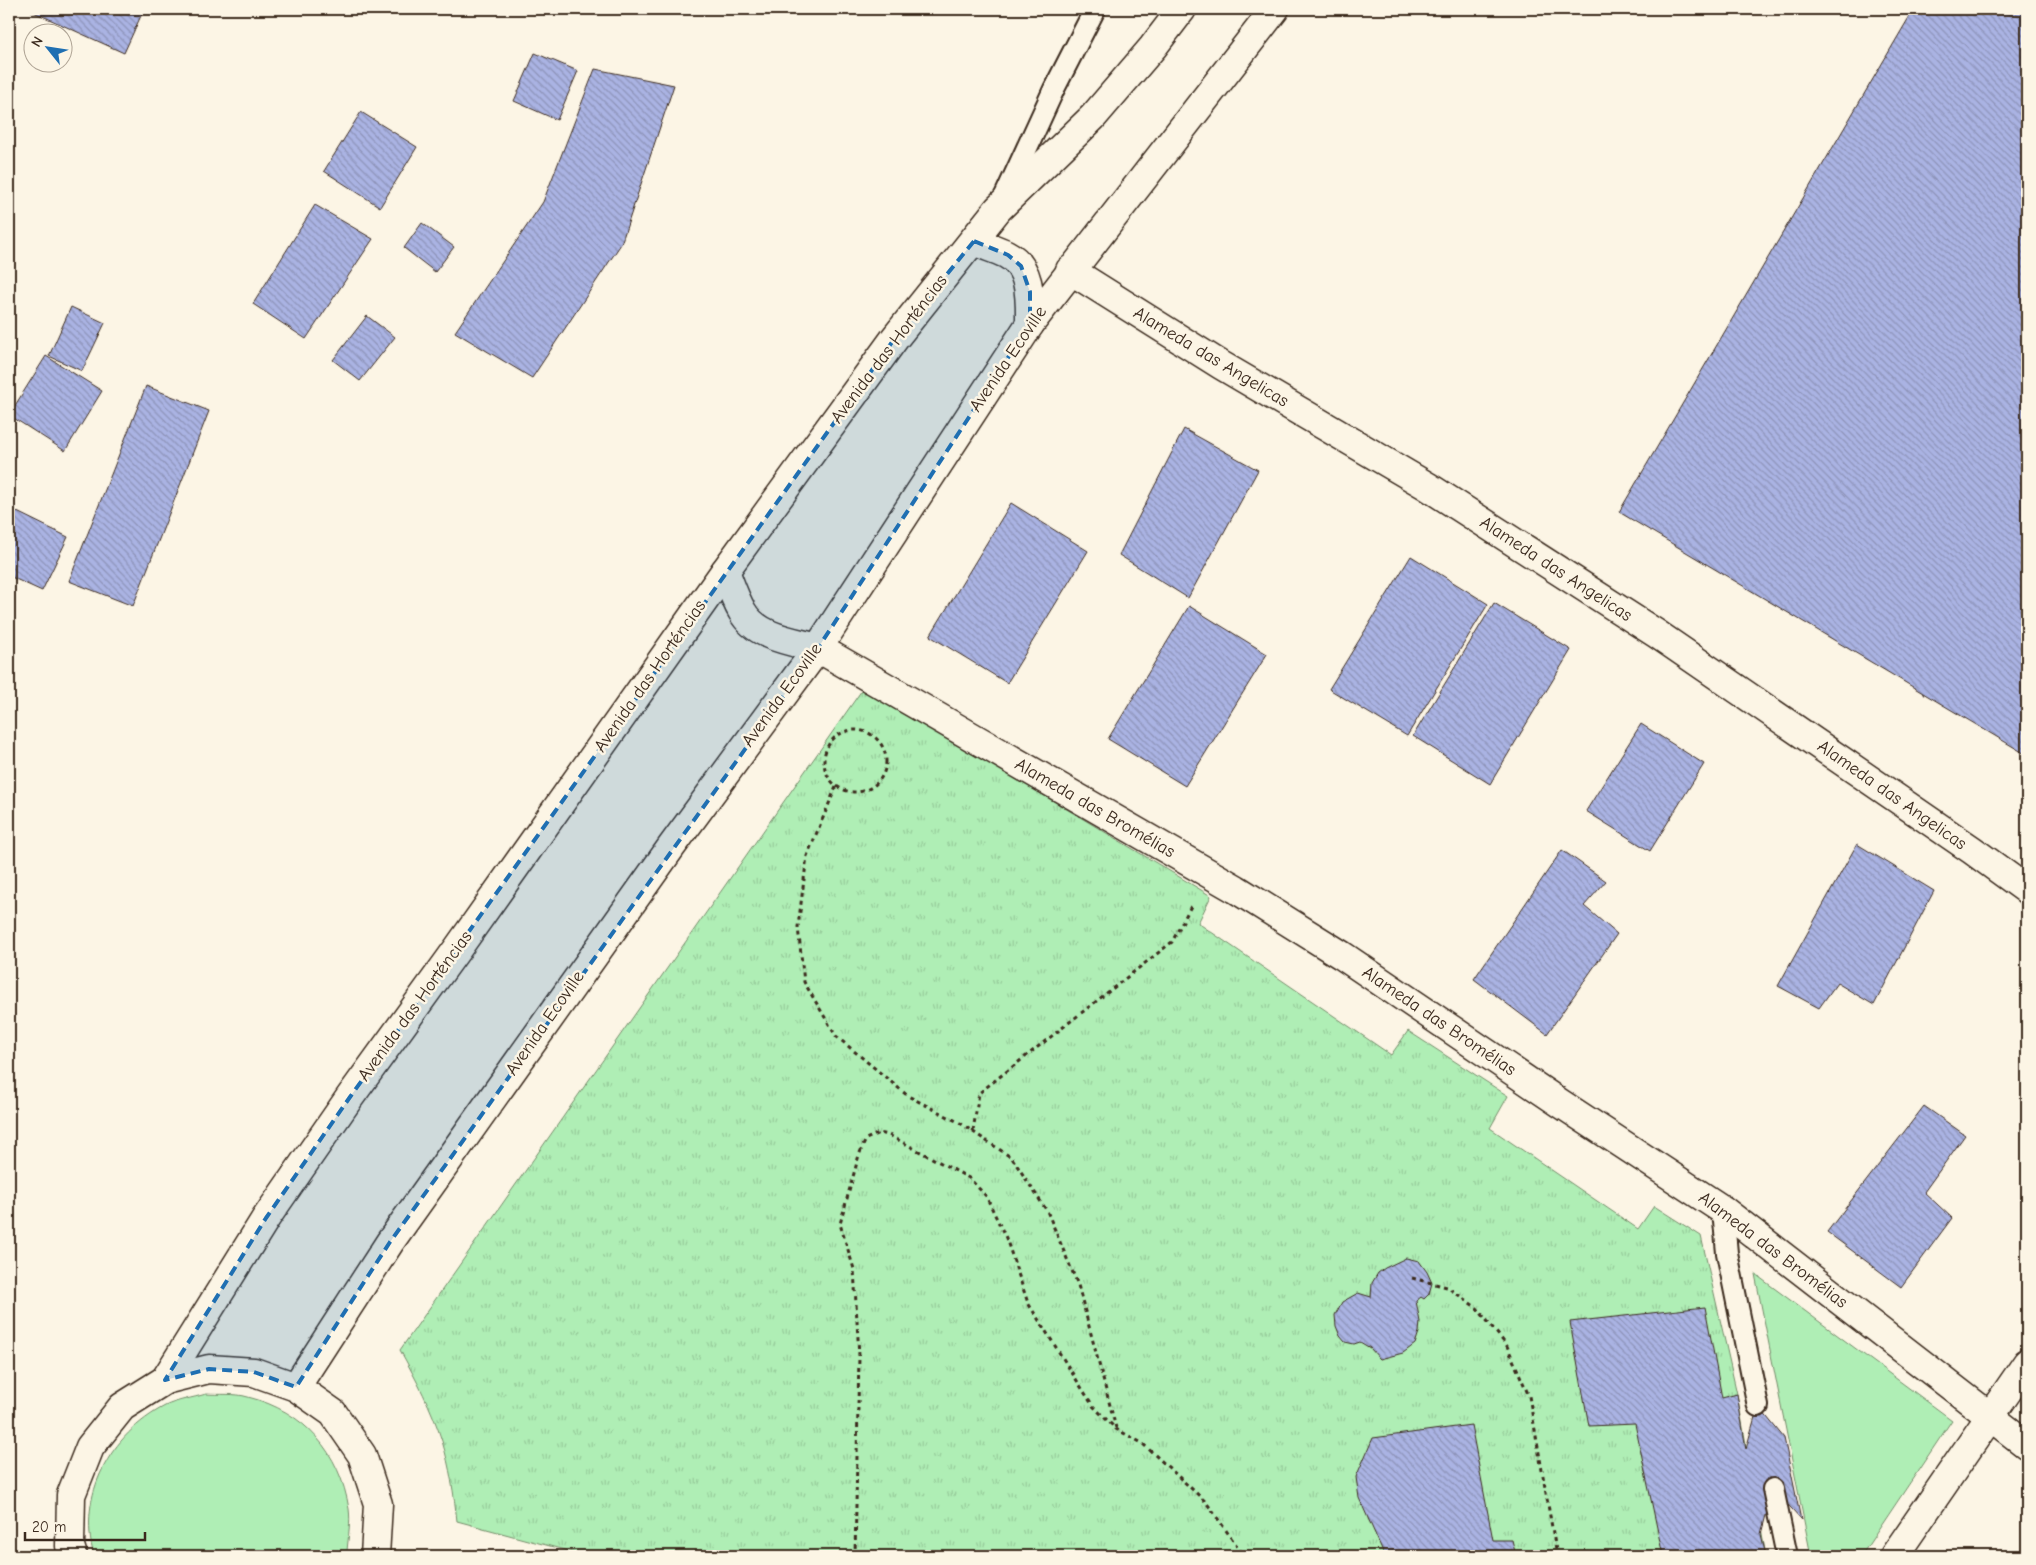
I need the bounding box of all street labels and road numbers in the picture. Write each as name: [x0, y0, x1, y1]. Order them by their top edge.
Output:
street label: Avenida das Horténcias: [826, 271, 952, 427]
street label: Avenida Ecoville: [965, 302, 1051, 416]
street label: Alameda das Angelicas: [1130, 302, 1292, 412]
street label: Alameda das Angelicas: [1476, 512, 1636, 626]
street label: Avenida das Horténcias: [590, 596, 710, 756]
street label: Avenida Ecoville: [737, 639, 827, 751]
street label: Alameda das Angelicas: [1813, 736, 1971, 854]
street label: Alameda das Bromélias: [1011, 754, 1179, 862]
street label: Avenida das Horténcias: [353, 927, 477, 1085]
street label: Alameda das Bromélias: [1358, 962, 1520, 1080]
street label: Avenida Ecoville: [501, 967, 589, 1079]
street label: Alameda das Bromélias: [1694, 1187, 1852, 1313]

